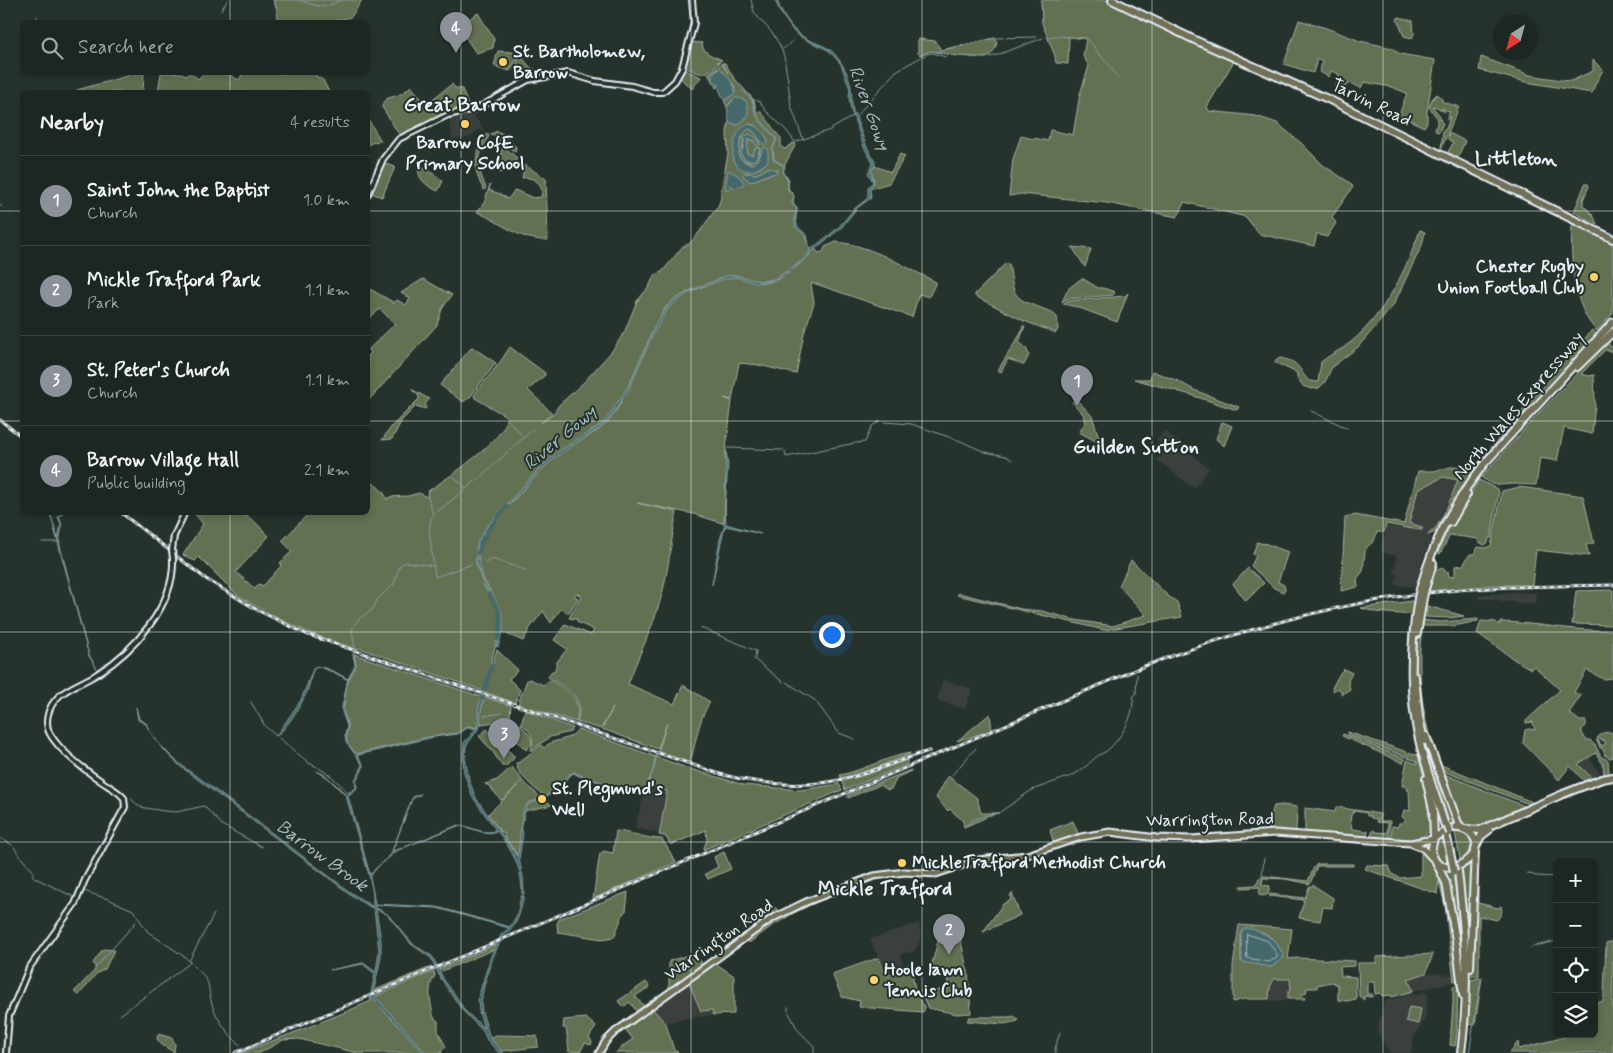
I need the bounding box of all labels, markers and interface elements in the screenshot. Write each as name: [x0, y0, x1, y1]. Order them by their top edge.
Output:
pin: 4: [440, 12, 472, 53]
north arrow: [1493, 15, 1538, 60]
search box: [20, 20, 370, 75]
icon: search: [38, 34, 66, 62]
text: Search here: [78, 35, 174, 60]
place label: St. Bartholomew, Barrow: [513, 40, 645, 85]
marker: St. Bartholomew, Barrow: [497, 56, 509, 68]
water label: River Gowy: [842, 62, 896, 155]
street label: Tarvin Road: [1327, 73, 1415, 133]
district label: Great Barrow: [404, 92, 520, 119]
text: Nearby: [40, 109, 104, 137]
text: 4 results: [290, 112, 350, 133]
marker: Barrow CofE Primary School: [459, 118, 471, 130]
place label: Barrow CofE Primary School: [406, 131, 524, 176]
district label: Littleton: [1475, 146, 1557, 173]
text: Saint John the Baptist: [87, 178, 270, 203]
text: 1: [52, 190, 60, 211]
text: 1.0 km: [303, 190, 350, 211]
text: Church: [87, 203, 138, 224]
place label: Chester Rugby Union Football Club: [1438, 255, 1584, 300]
text: Mickle Trafford Park: [87, 268, 261, 293]
marker: Chester Rugby Union Football Club: [1588, 271, 1600, 283]
text: 2: [52, 280, 60, 301]
text: 1.1 km: [305, 280, 350, 301]
text: Park: [87, 293, 119, 314]
street label: North Wales Expressway: [1448, 327, 1590, 485]
text: St. Peter's Church: [87, 358, 230, 383]
pin: 1: [1061, 365, 1093, 406]
text: 3: [52, 370, 60, 391]
text: 1.1 km: [305, 370, 350, 391]
text: Church: [87, 383, 138, 404]
water label: River Gowy: [518, 399, 603, 476]
district label: Guilden Sutton: [1073, 434, 1199, 461]
text: Barrow Village Hall: [87, 448, 239, 473]
text: 4: [51, 460, 61, 481]
text: 2.1 km: [304, 460, 350, 481]
text: Public building: [87, 473, 186, 494]
your location: [819, 622, 845, 648]
pin: 3: [488, 718, 520, 759]
place label: St. Plegmund's Well: [551, 777, 663, 822]
marker: St. Plegmund's Well: [536, 793, 548, 805]
street label: Warrington Road: [1146, 807, 1274, 835]
water label: Barrow Brook: [271, 814, 374, 899]
place label: MickleTrafford Methodist Church: [912, 851, 1166, 877]
marker: MickleTrafford Methodist Church: [896, 857, 908, 869]
map controls: [1553, 858, 1598, 1038]
button: +: [1553, 858, 1598, 903]
district label: Mickle Trafford: [818, 876, 952, 905]
street label: Warrington Road: [660, 893, 779, 988]
button: −: [1553, 903, 1598, 948]
pin: 2: [933, 914, 965, 955]
button: locate: [1553, 948, 1598, 993]
place label: Hoole lawn Tennis Club: [884, 958, 972, 1003]
marker: Hoole lawn Tennis Club: [868, 974, 880, 986]
button: layers: [1553, 993, 1598, 1038]

